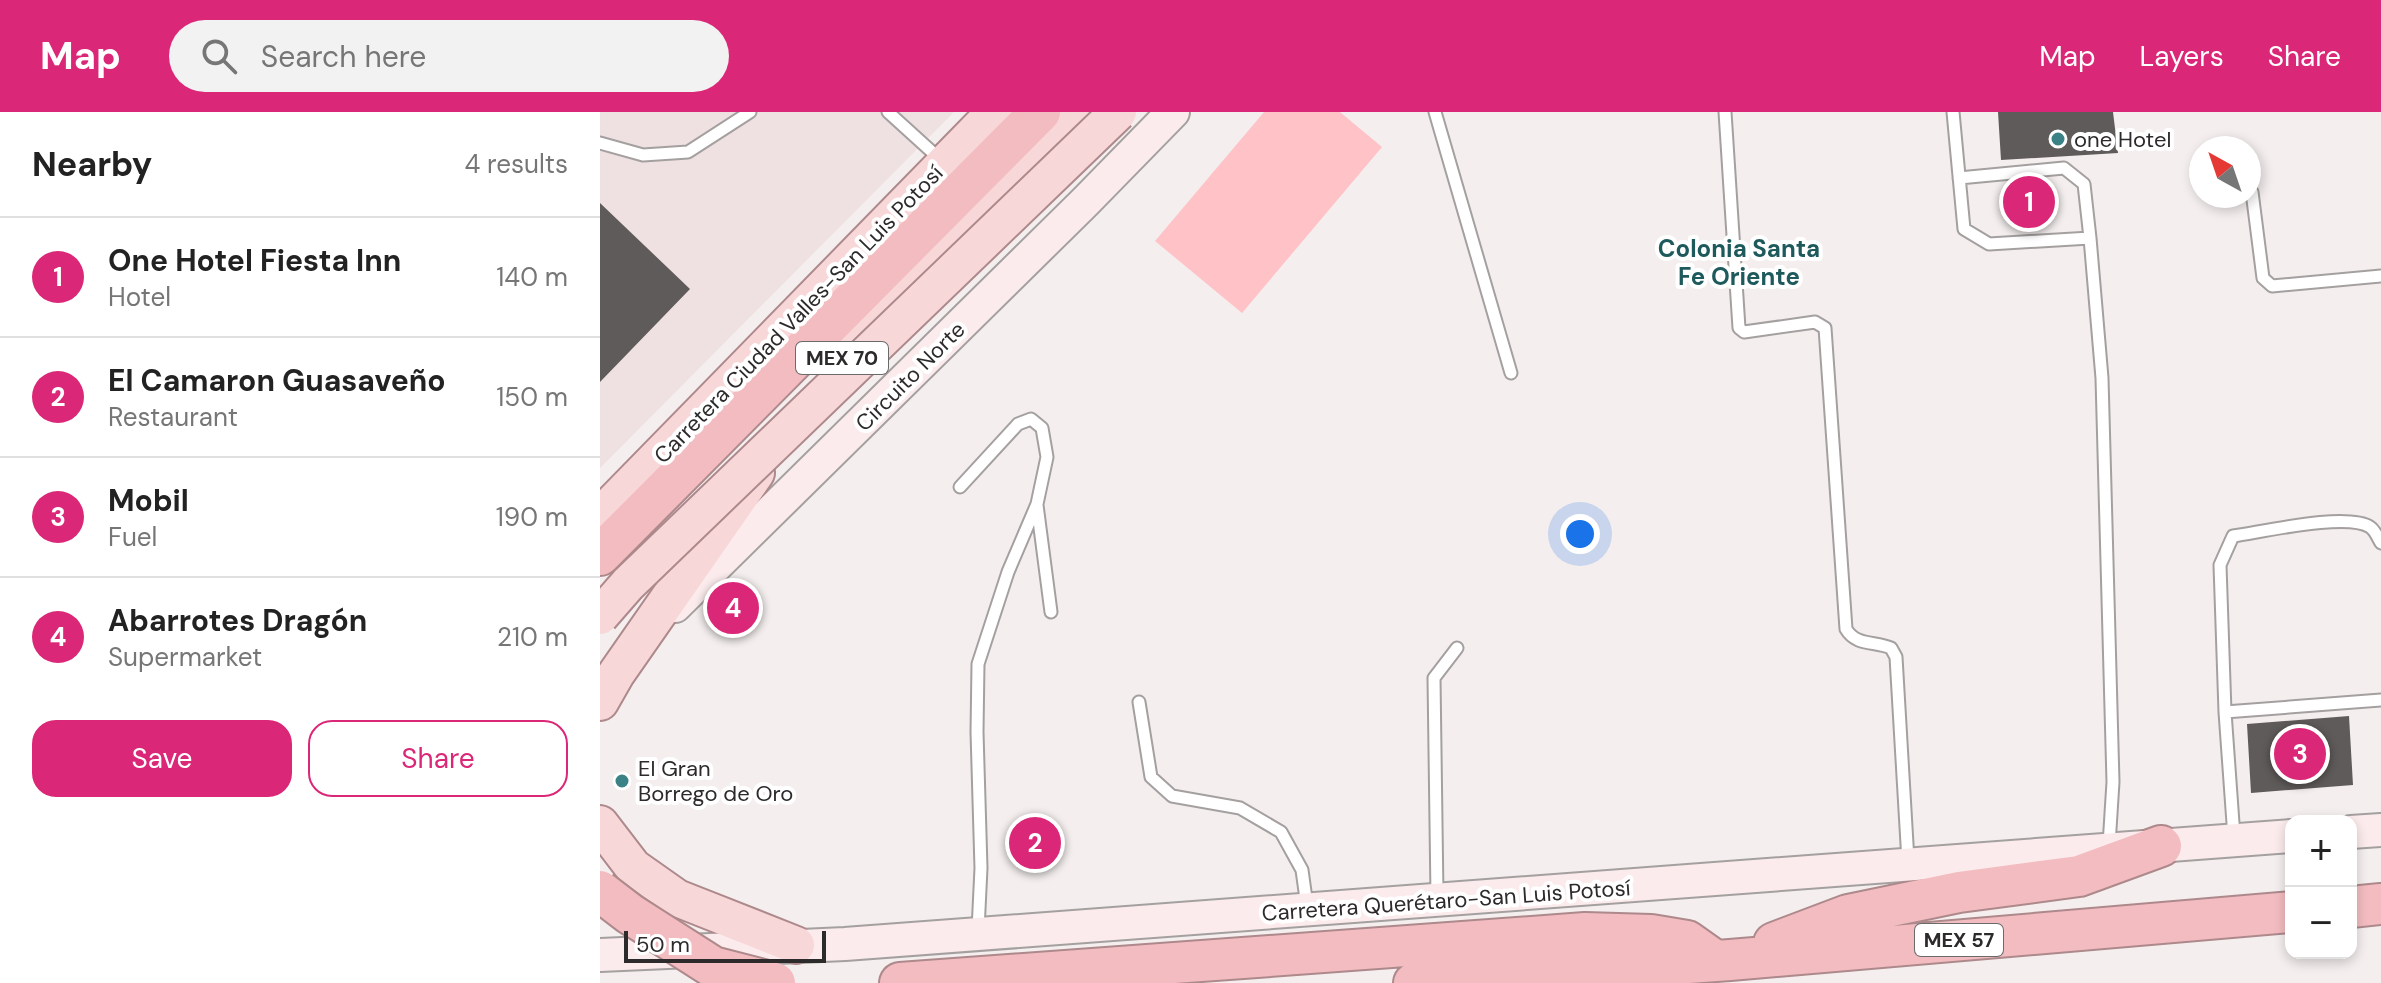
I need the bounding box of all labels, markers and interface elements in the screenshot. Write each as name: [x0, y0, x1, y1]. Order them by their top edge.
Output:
search box: [169, 20, 729, 92]
text: Map: [40, 31, 121, 81]
icon: search: [197, 34, 241, 78]
text: Search here: [261, 37, 426, 76]
text: Map: [2039, 38, 2096, 75]
text: Layers: [2140, 38, 2224, 75]
text: Share: [2268, 38, 2341, 75]
place label: one Hotel: [2074, 125, 2171, 154]
marker: one Hotel: [2049, 130, 2067, 148]
north arrow: [2189, 136, 2261, 208]
text: Nearby: [32, 142, 152, 187]
text: 4 results: [464, 147, 568, 181]
street label: Carretera Ciudad Valles-San Luis Potosí: [648, 159, 949, 470]
pin: 1: [2003, 172, 2055, 232]
district label: Colonia Santa Fe Oriente: [1658, 233, 1820, 292]
text: One Hotel Fiesta Inn: [108, 241, 401, 280]
text: 1: [53, 260, 63, 294]
text: 140 m: [496, 260, 568, 294]
text: Hotel: [108, 280, 171, 314]
street label: Circuito Norte: [849, 315, 971, 437]
road number: MEX 70: [796, 342, 888, 374]
text: El Camaron Guasaveño: [108, 361, 446, 400]
text: 2: [50, 380, 66, 414]
text: 150 m: [496, 380, 568, 414]
text: Restaurant: [108, 400, 238, 434]
text: Mobil: [108, 481, 189, 520]
text: 3: [50, 500, 66, 534]
text: 190 m: [496, 500, 568, 534]
your location: [1560, 514, 1600, 554]
text: Fuel: [108, 520, 157, 554]
pin: 4: [707, 578, 759, 638]
text: Abarrotes Dragón: [108, 601, 367, 640]
text: 4: [50, 620, 66, 654]
text: 210 m: [497, 620, 568, 654]
text: Supermarket: [108, 640, 262, 674]
button: Save: [32, 720, 292, 797]
button: Share: [308, 720, 568, 797]
pin: 3: [2274, 724, 2326, 784]
place label: El Gran Borrego de Oro: [638, 754, 793, 808]
marker: El Gran Borrego de Oro: [613, 772, 631, 790]
pin: 2: [1009, 813, 1061, 873]
map controls: [2285, 815, 2357, 959]
button: +: [2285, 815, 2357, 887]
street label: Carretera Querétaro-San Luis Potosí: [1261, 873, 1631, 928]
button: −: [2285, 887, 2357, 959]
road number: MEX 57: [1915, 924, 2003, 956]
scale bar: [624, 927, 826, 963]
text: 50 m: [636, 930, 690, 959]

